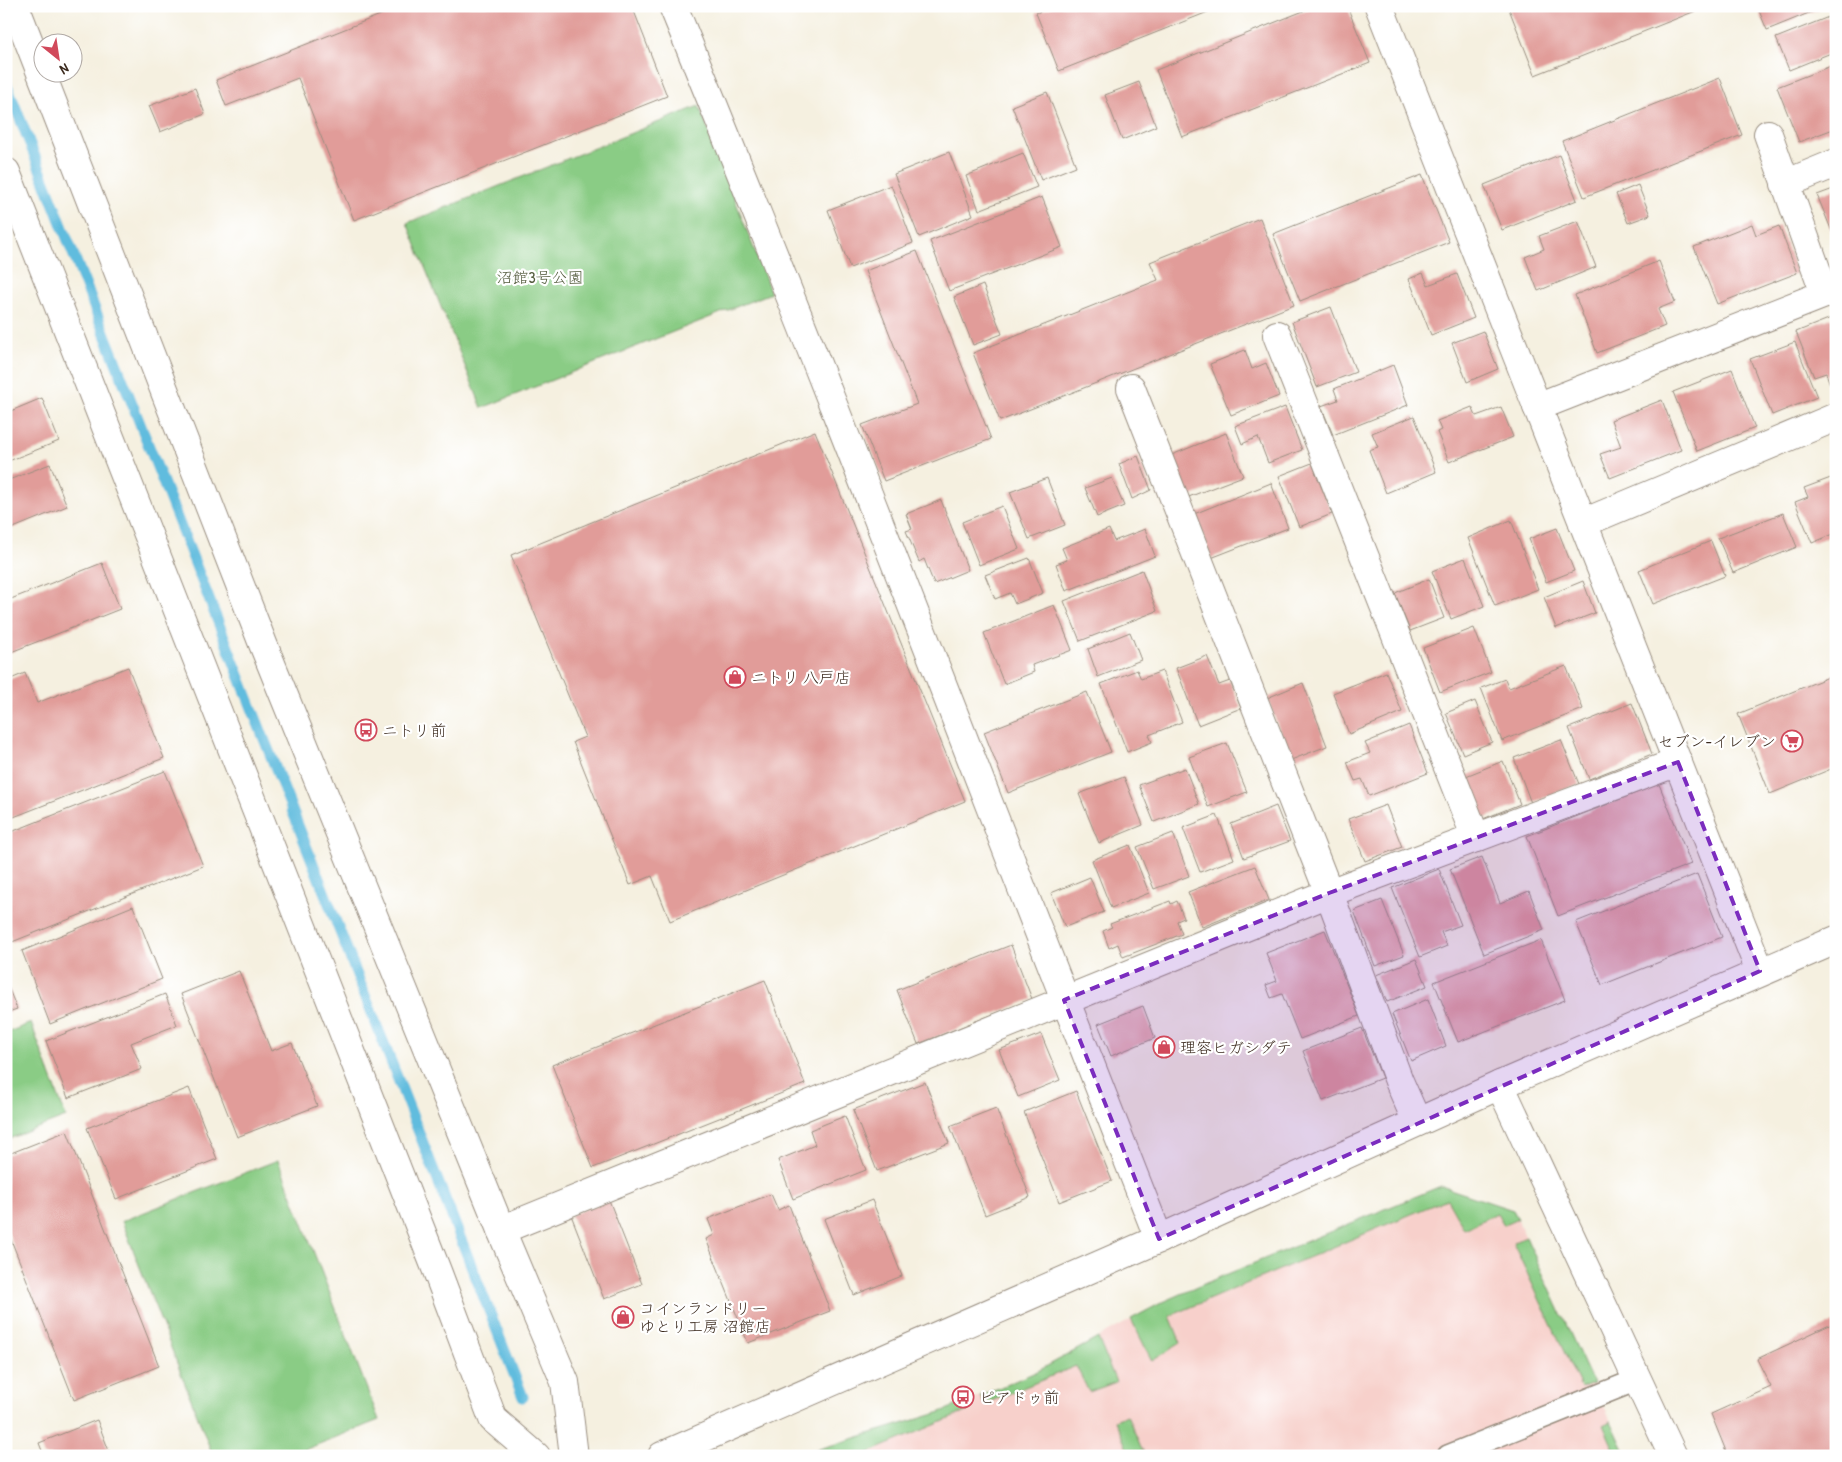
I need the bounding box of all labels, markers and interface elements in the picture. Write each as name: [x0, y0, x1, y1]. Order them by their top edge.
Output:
north arrow: [32, 32, 82, 82]
text: N: [56, 60, 73, 80]
park label: 沼館3号公園: [496, 266, 584, 288]
shop icon: ニトリ 八戸店: [723, 665, 747, 689]
place label: ニトリ 八戸店: [751, 666, 851, 688]
bus stop icon: ニトリ前: [354, 718, 378, 742]
place label: ニトリ前: [382, 719, 446, 741]
supermarket icon: セブン-イレブン: [1780, 729, 1804, 753]
place label: セブン-イレブン: [1658, 730, 1776, 752]
shop icon: 理容ヒガシダテ: [1152, 1035, 1176, 1059]
place label: 理容ヒガシダテ: [1180, 1036, 1292, 1058]
place label: コインランドリー ゆとり工房 沼館店: [639, 1297, 771, 1337]
shop icon: コインランドリー ゆとり工房 沼館店: [611, 1305, 635, 1329]
bus stop icon: ピアドゥ前: [951, 1385, 975, 1409]
place label: ピアドゥ前: [979, 1386, 1059, 1408]

